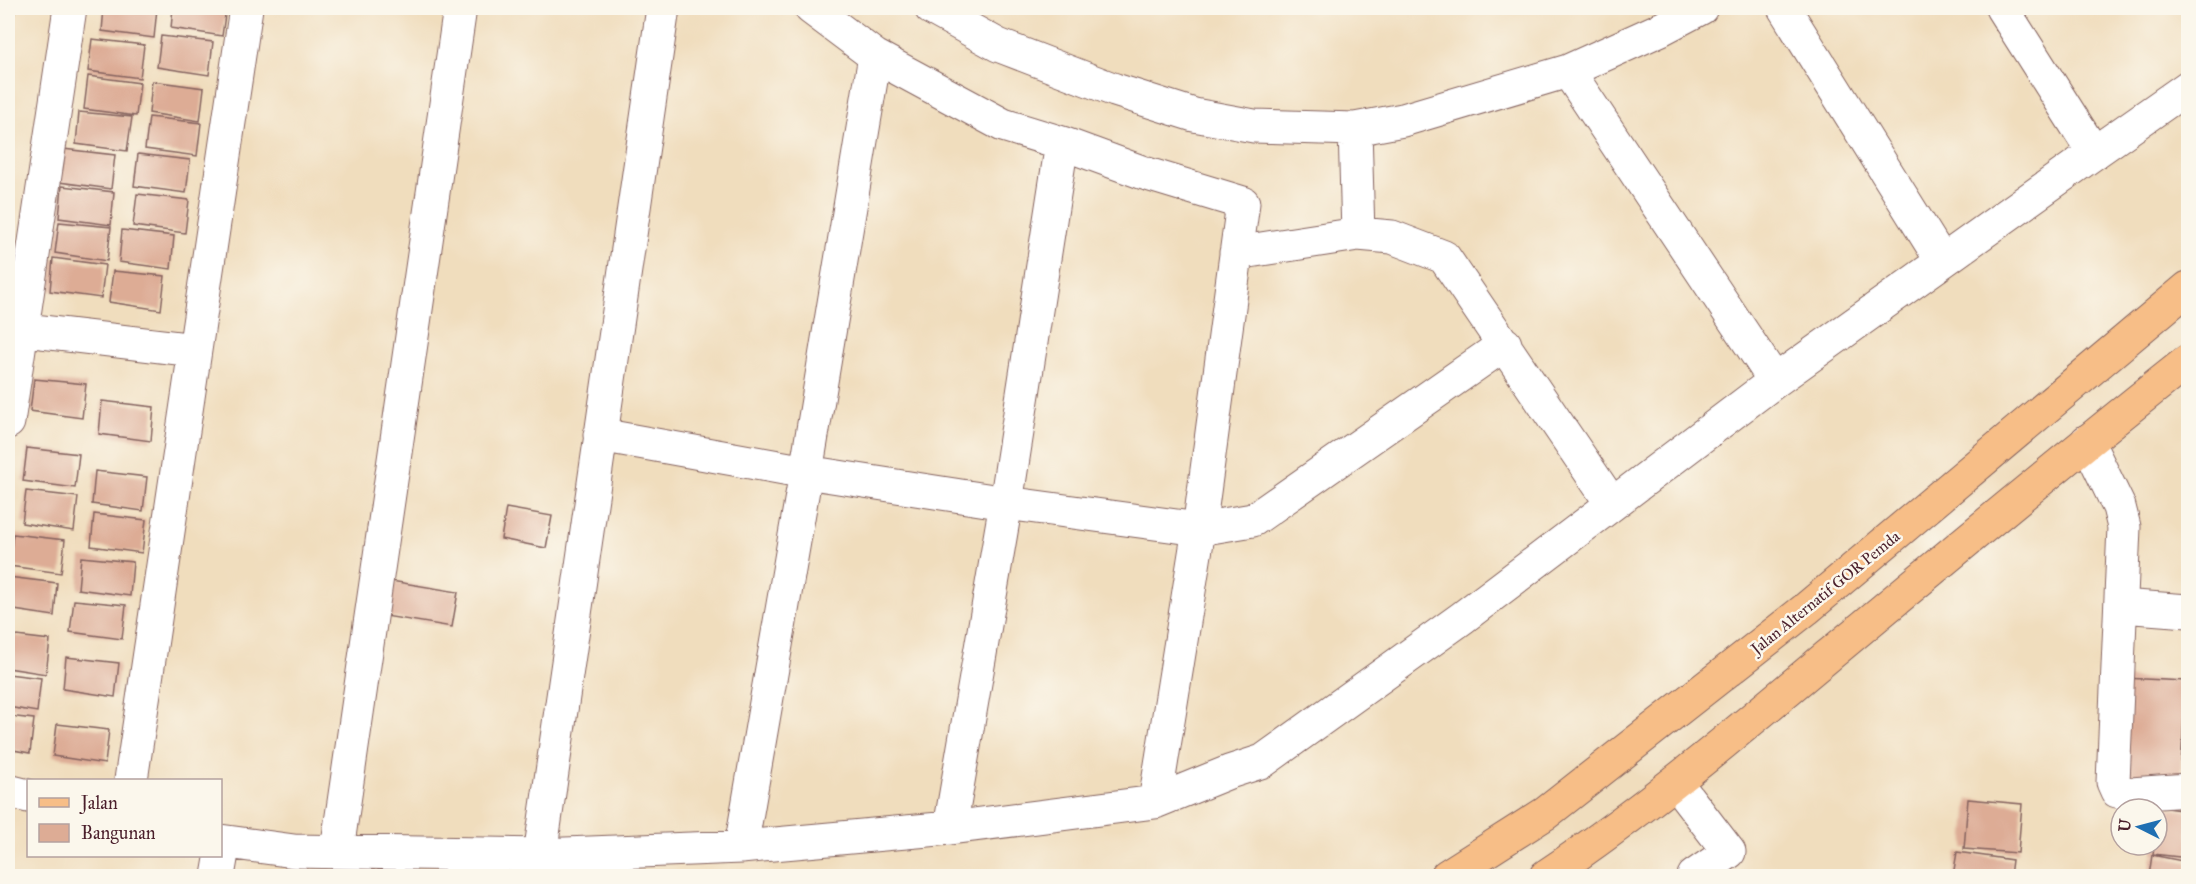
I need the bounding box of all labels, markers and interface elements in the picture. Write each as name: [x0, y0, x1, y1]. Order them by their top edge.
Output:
street label: Jalan Alternatif GOR Pemda: [1746, 526, 1904, 660]
legend: [27, 779, 222, 857]
text: Jalan: [79, 792, 118, 815]
north arrow: [2109, 797, 2169, 857]
text: U: [2114, 818, 2135, 833]
text: Bangunan: [81, 822, 156, 845]

